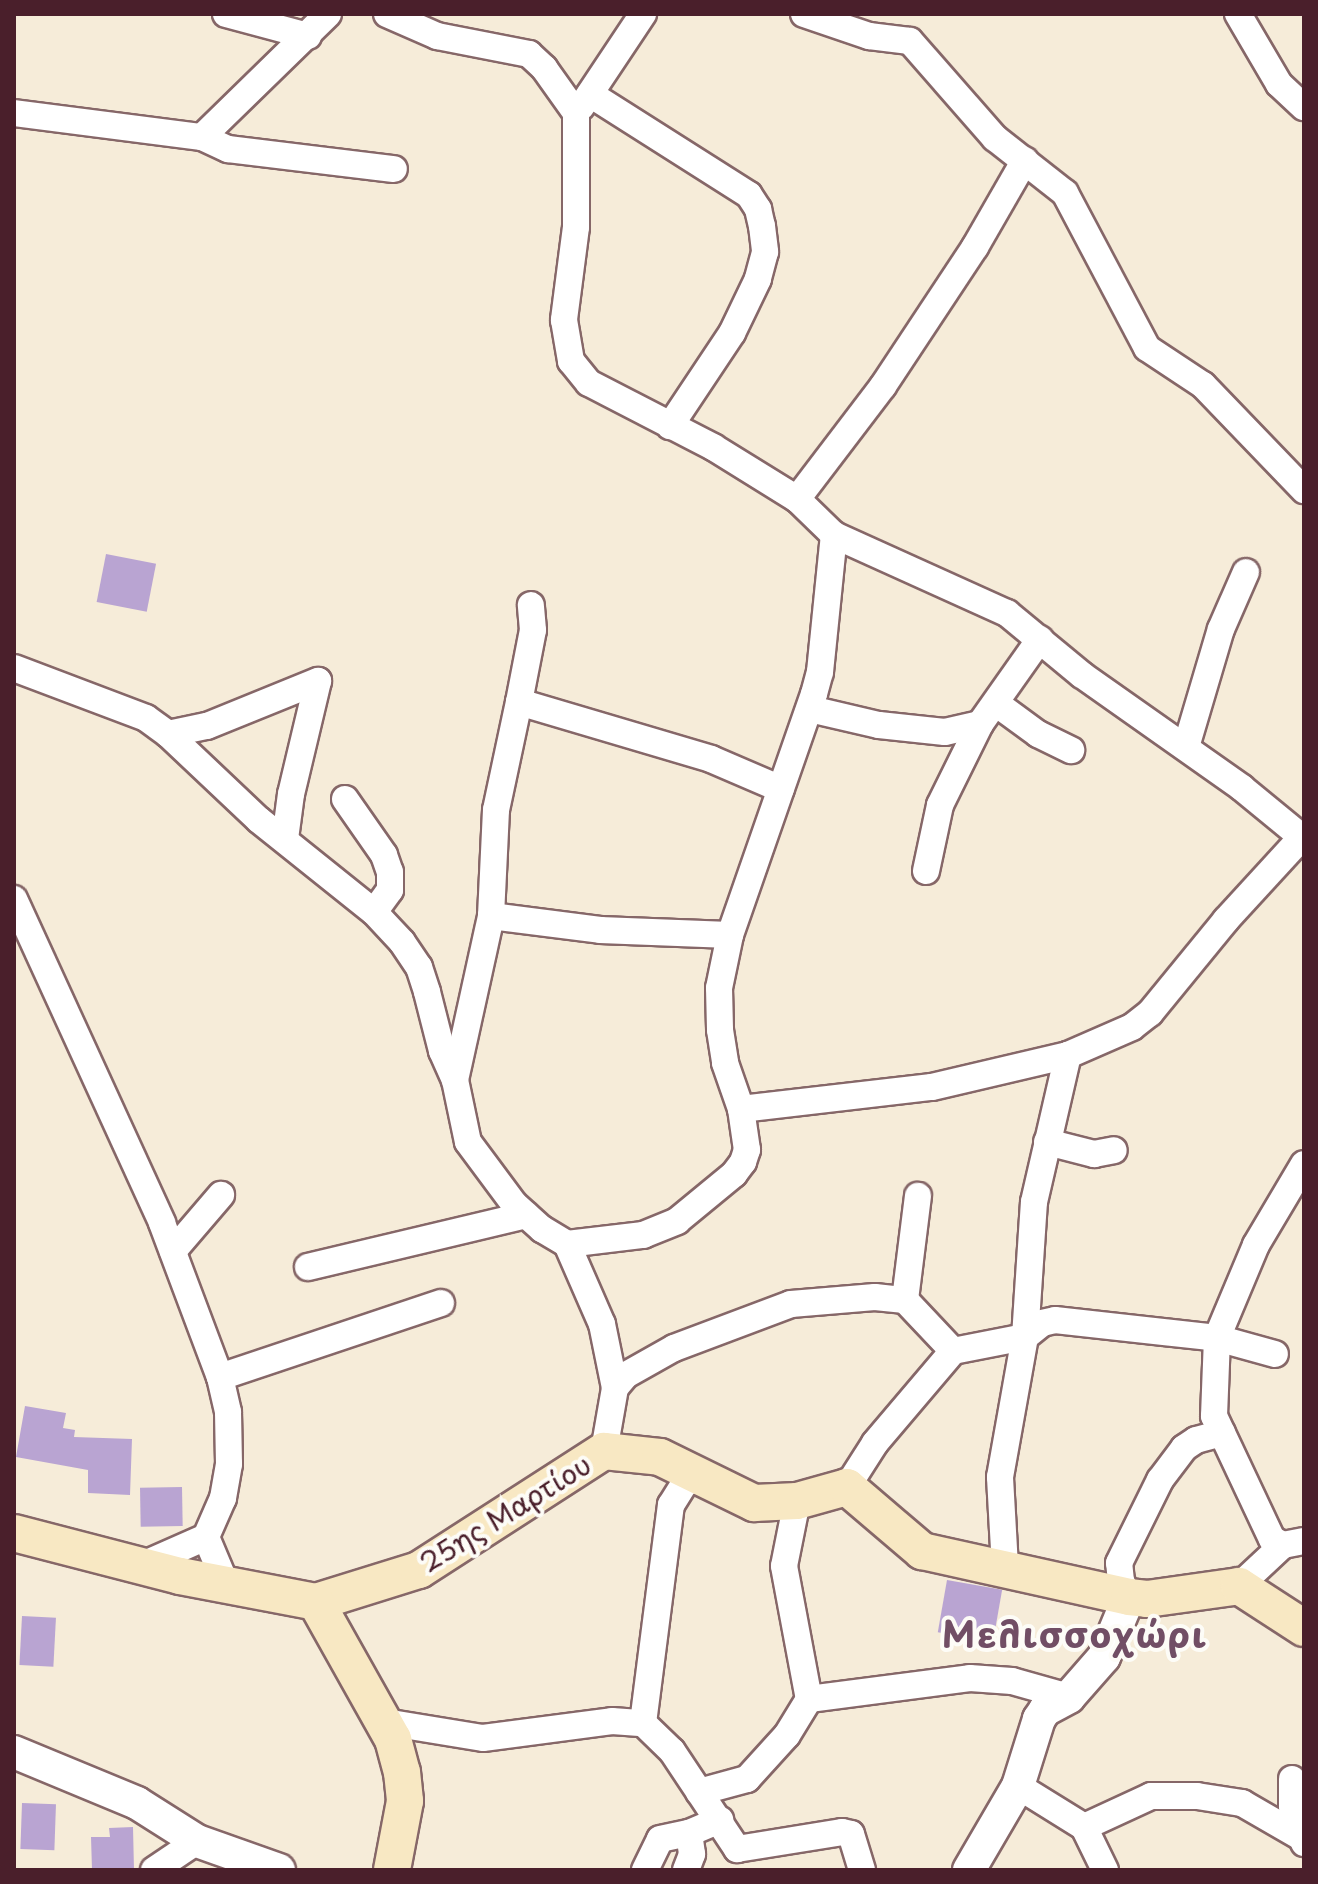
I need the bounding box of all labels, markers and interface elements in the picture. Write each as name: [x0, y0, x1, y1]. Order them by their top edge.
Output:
street label: 25ης Μαρτίου: [413, 1447, 597, 1579]
district label: Μελισσοχώρι: [940, 1612, 1210, 1656]

